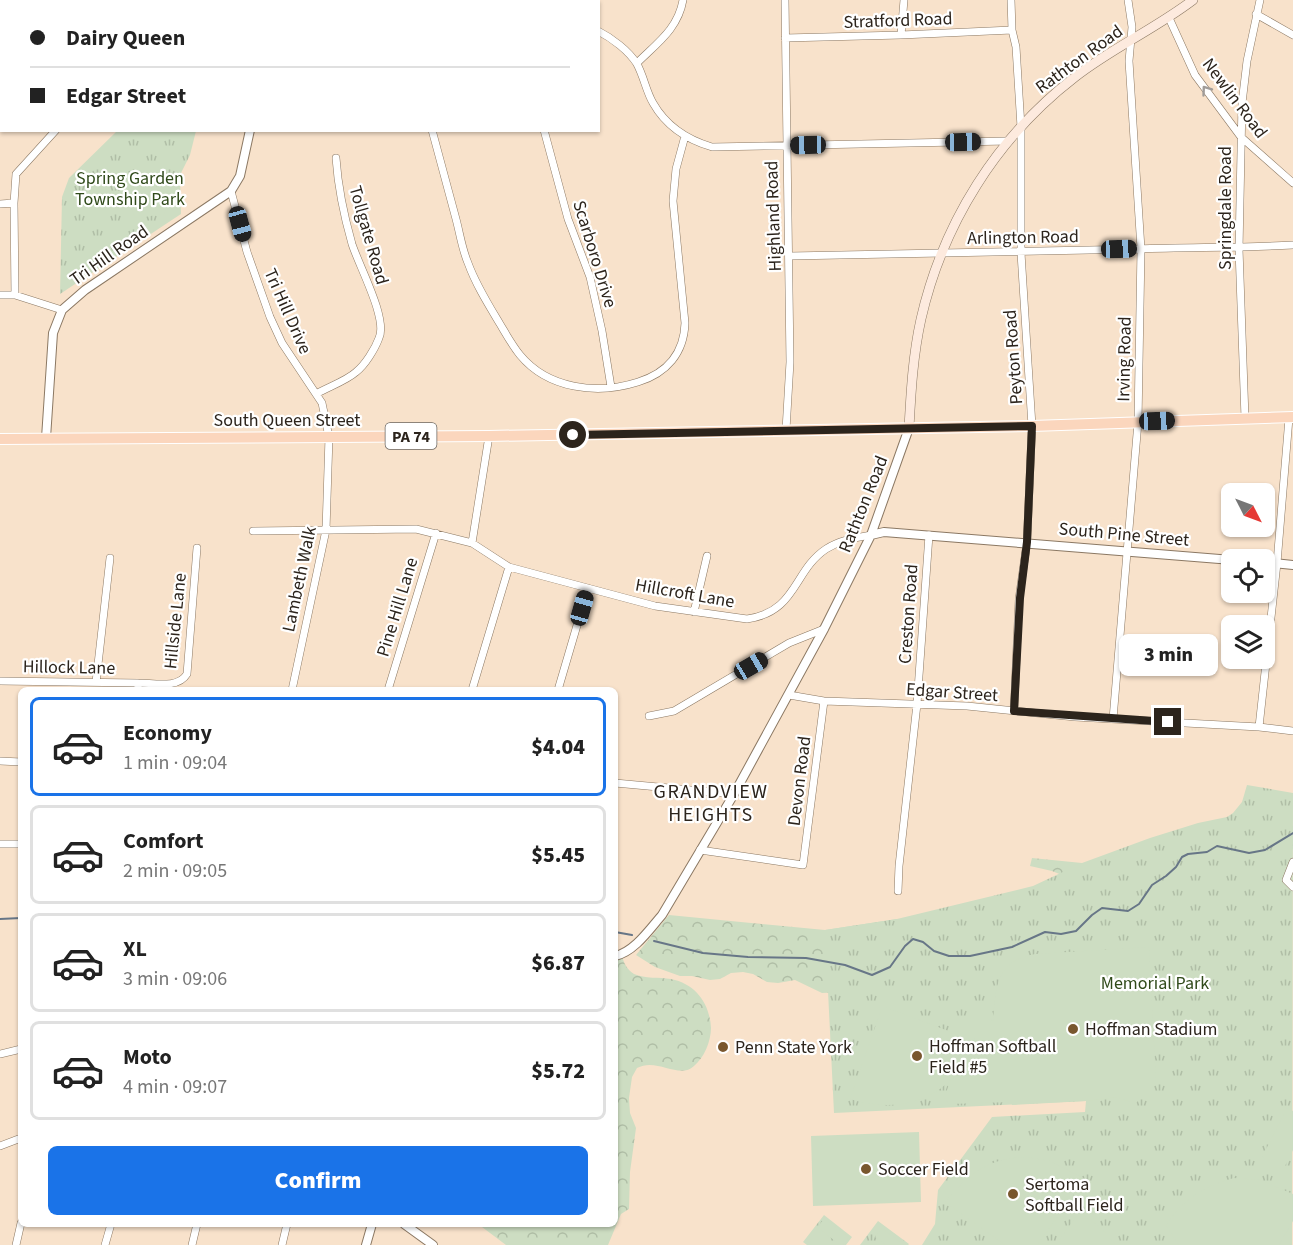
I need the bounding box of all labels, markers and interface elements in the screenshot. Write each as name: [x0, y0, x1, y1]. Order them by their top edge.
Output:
street label: Stratford Road: [843, 6, 953, 35]
street label: Rathton Road: [1030, 19, 1128, 100]
text: Dairy Queen: [66, 22, 185, 54]
street label: Newlin Road: [1196, 53, 1273, 144]
text: Edgar Street: [66, 80, 186, 112]
one-way arrow: [1203, 85, 1214, 96]
car: [945, 133, 981, 151]
car: [790, 136, 826, 154]
street label: Springdale Road: [1213, 146, 1238, 270]
street label: Highland Road: [759, 160, 788, 272]
park label: Spring Garden Township Park: [75, 166, 185, 212]
street label: Tollgate Road: [342, 183, 395, 288]
street label: Scarboro Drive: [566, 197, 623, 311]
car: [227, 204, 253, 244]
street label: Tri Hill Road: [65, 219, 154, 292]
street label: Arlington Road: [967, 224, 1079, 251]
car: [1101, 239, 1137, 259]
street label: Tri Hill Drive: [258, 265, 318, 358]
street label: Peyton Road: [998, 309, 1029, 405]
street label: Irving Road: [1111, 316, 1138, 402]
street label: South Queen Street: [214, 408, 360, 433]
car: [1139, 411, 1175, 431]
route start: [559, 421, 586, 448]
road number: PA 74: [386, 423, 436, 449]
street label: Rathton Road: [833, 452, 894, 556]
north arrow: [1221, 483, 1275, 537]
map controls: [1221, 483, 1275, 669]
street label: South Pine Street: [1058, 516, 1190, 553]
street label: Lambeth Walk: [276, 524, 323, 634]
button: locate: [1221, 549, 1275, 603]
street label: Pine Hill Lane: [371, 554, 424, 660]
street label: Creston Road: [893, 563, 924, 665]
street label: Hillside Lane: [158, 572, 193, 670]
street label: Hillcroft Lane: [633, 572, 736, 615]
car: [568, 588, 596, 628]
button: layers: [1221, 615, 1275, 669]
callout: 3 min: [1118, 635, 1218, 677]
text: 3 min: [1144, 641, 1193, 669]
car: [731, 649, 771, 683]
street label: Hillock Lane: [23, 654, 115, 681]
street label: Edgar Street: [905, 677, 999, 708]
route end: [1154, 708, 1181, 735]
text: Economy: [123, 717, 212, 749]
icon: car: [51, 720, 105, 774]
text: $4.04: [531, 731, 585, 763]
street label: Devon Road: [782, 735, 817, 827]
text: 1 min · 09:04: [123, 749, 227, 777]
district label: GRANDVIEW HEIGHTS: [654, 778, 768, 829]
text: Comfort: [123, 825, 204, 857]
icon: car: [51, 828, 105, 882]
text: $5.45: [531, 839, 585, 871]
text: 2 min · 09:05: [123, 857, 227, 885]
text: XL: [123, 933, 147, 965]
icon: car: [51, 936, 105, 990]
text: $6.87: [531, 947, 585, 979]
text: 3 min · 09:06: [123, 965, 227, 993]
park label: Memorial Park: [1101, 971, 1209, 996]
place label: Hoffman Stadium: [1085, 1017, 1217, 1042]
marker: Hoffman Stadium: [1066, 1022, 1080, 1036]
place label: Hoffman Softball Field #5: [929, 1034, 1056, 1080]
place label: Penn State York: [735, 1035, 852, 1060]
marker: Penn State York: [716, 1040, 730, 1054]
text: Moto: [123, 1041, 172, 1073]
icon: car: [51, 1044, 105, 1098]
marker: Hoffman Softball Field #5: [910, 1049, 924, 1063]
text: $5.72: [531, 1055, 585, 1087]
text: 4 min · 09:07: [123, 1073, 227, 1101]
button: Confirm: [48, 1146, 588, 1215]
place label: Soccer Field: [878, 1157, 969, 1182]
marker: Soccer Field: [859, 1162, 873, 1176]
place label: Sertoma Softball Field: [1025, 1172, 1123, 1218]
marker: Sertoma Softball Field: [1006, 1187, 1020, 1201]

